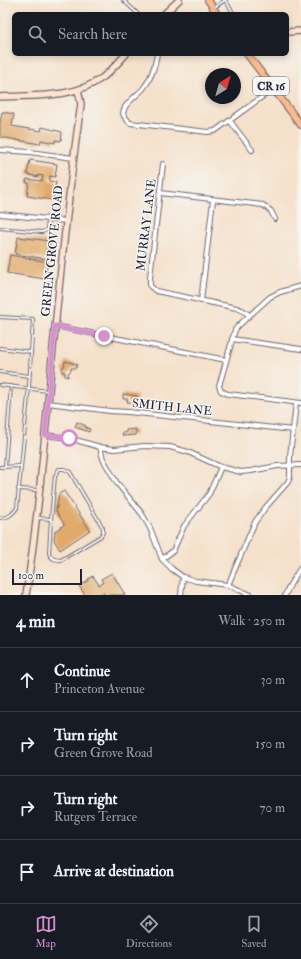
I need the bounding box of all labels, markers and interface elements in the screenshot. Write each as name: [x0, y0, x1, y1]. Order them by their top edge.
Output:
search box: [12, 12, 289, 56]
icon: search: [26, 23, 48, 45]
text: Search here: [58, 25, 127, 44]
north arrow: [205, 68, 241, 104]
road number: CR 16: [253, 77, 289, 95]
street label: MURRAY LANE: [133, 178, 160, 272]
street label: GREEN GROVE ROAD: [38, 184, 67, 318]
route end: [95, 327, 113, 345]
street label: SMITH LANE: [131, 396, 213, 419]
route start: [60, 429, 78, 447]
scale bar: [12, 567, 82, 586]
text: 100 m: [18, 569, 44, 582]
text: 4 min: [16, 611, 55, 632]
text: Walk · 250 m: [218, 613, 285, 629]
text: Continue: [54, 662, 110, 681]
icon: ahead: [16, 669, 38, 691]
text: 30 m: [261, 672, 285, 688]
text: Princeton Avenue: [54, 681, 145, 697]
text: Turn right: [54, 726, 117, 745]
icon: right: [16, 733, 38, 755]
text: 150 m: [255, 736, 285, 752]
text: Green Grove Road: [54, 745, 153, 761]
text: Turn right: [54, 790, 117, 809]
icon: right: [16, 797, 38, 819]
text: 70 m: [260, 800, 285, 816]
text: Rutgers Terrace: [54, 809, 137, 825]
icon: arrive: [16, 861, 38, 883]
text: Arrive at destination: [54, 862, 174, 881]
tab: Map: [35, 913, 57, 950]
tab: Directions: [126, 913, 172, 950]
tab: Saved: [241, 913, 266, 950]

